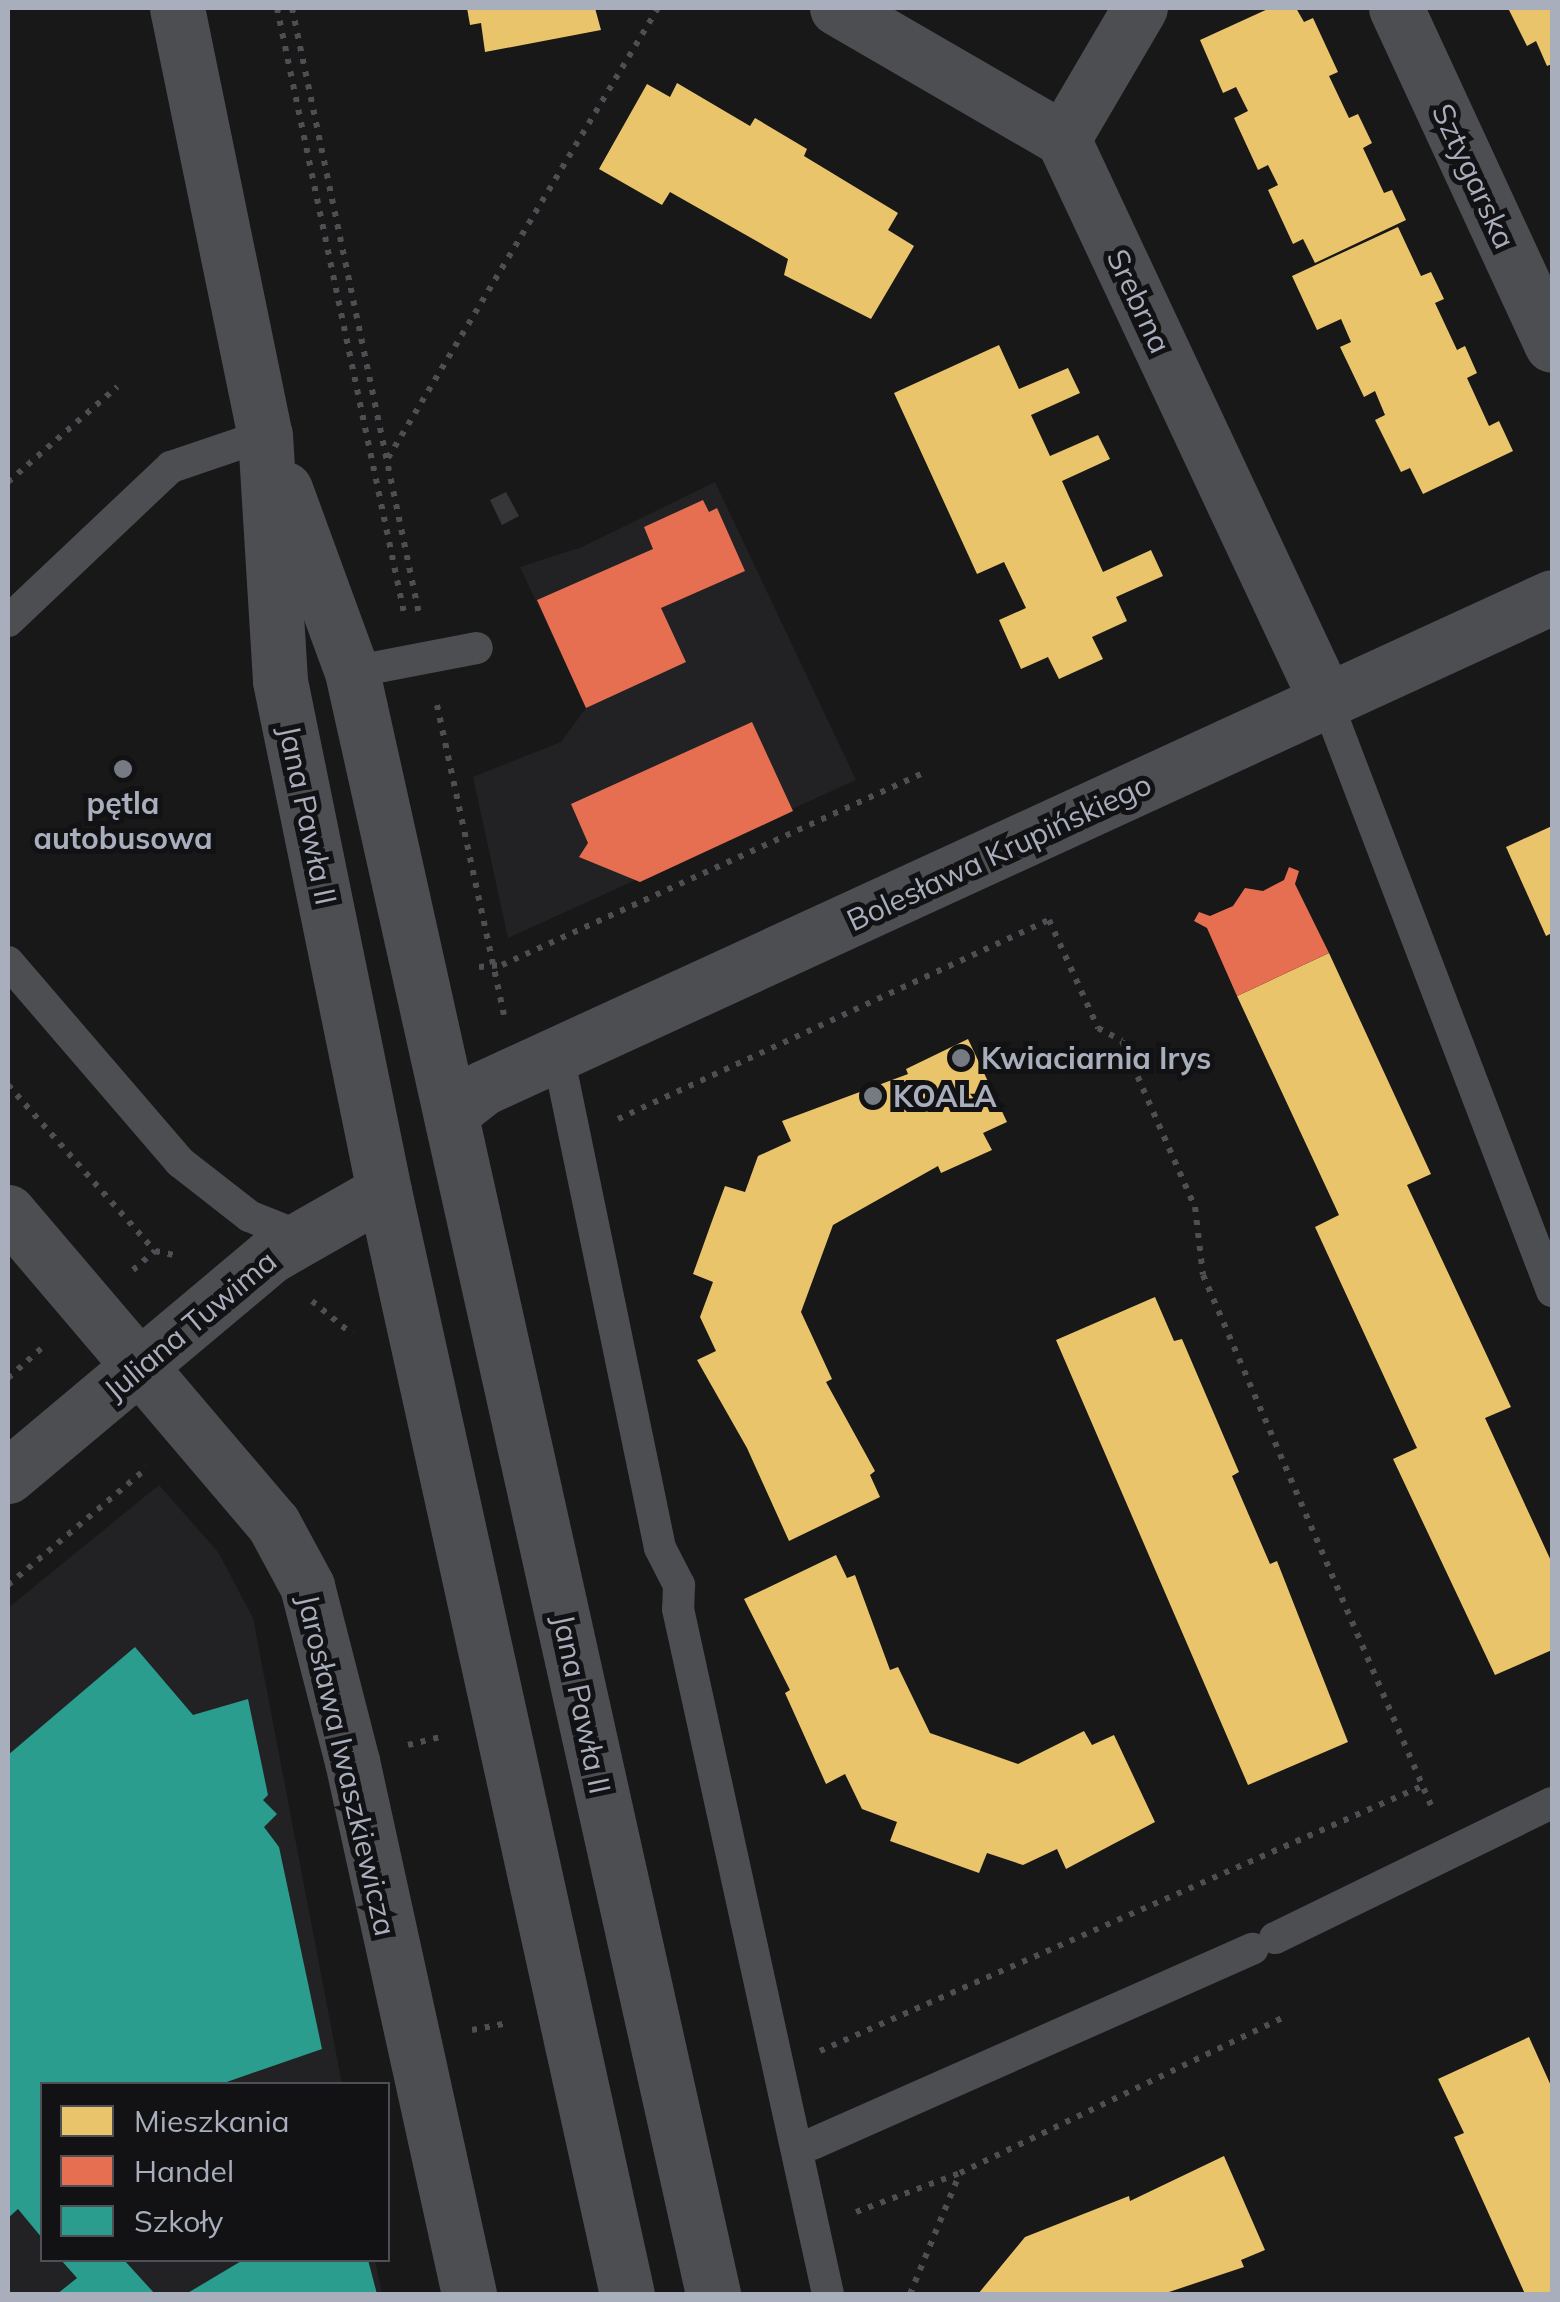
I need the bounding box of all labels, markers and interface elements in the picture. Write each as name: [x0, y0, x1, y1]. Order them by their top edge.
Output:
street label: Sztygarska: [1425, 98, 1523, 254]
street label: Srebrna: [1099, 243, 1179, 359]
street label: Jana Pawła II: [271, 722, 345, 908]
marker: pętla autobusowa: [112, 758, 134, 780]
street label: Bolesława Krupińskiego: [841, 766, 1157, 938]
place label: pętla autobusowa: [33, 785, 213, 856]
place label: Kwiaciarnia Irys: [981, 1040, 1211, 1076]
marker: Kwiaciarnia Irys: [950, 1047, 972, 1069]
place label: KOALA: [893, 1078, 997, 1114]
marker: KOALA: [862, 1085, 884, 1107]
street label: Juliana Tuwima: [97, 1243, 283, 1407]
street label: Jarosława Iwaszkiewicza: [290, 1591, 404, 1939]
street label: Jana Pawła II: [545, 1611, 619, 1797]
legend: [40, 2082, 390, 2262]
text: Mieszkania: [134, 2102, 290, 2140]
text: Handel: [134, 2152, 234, 2190]
text: Szkoły: [134, 2202, 224, 2240]

